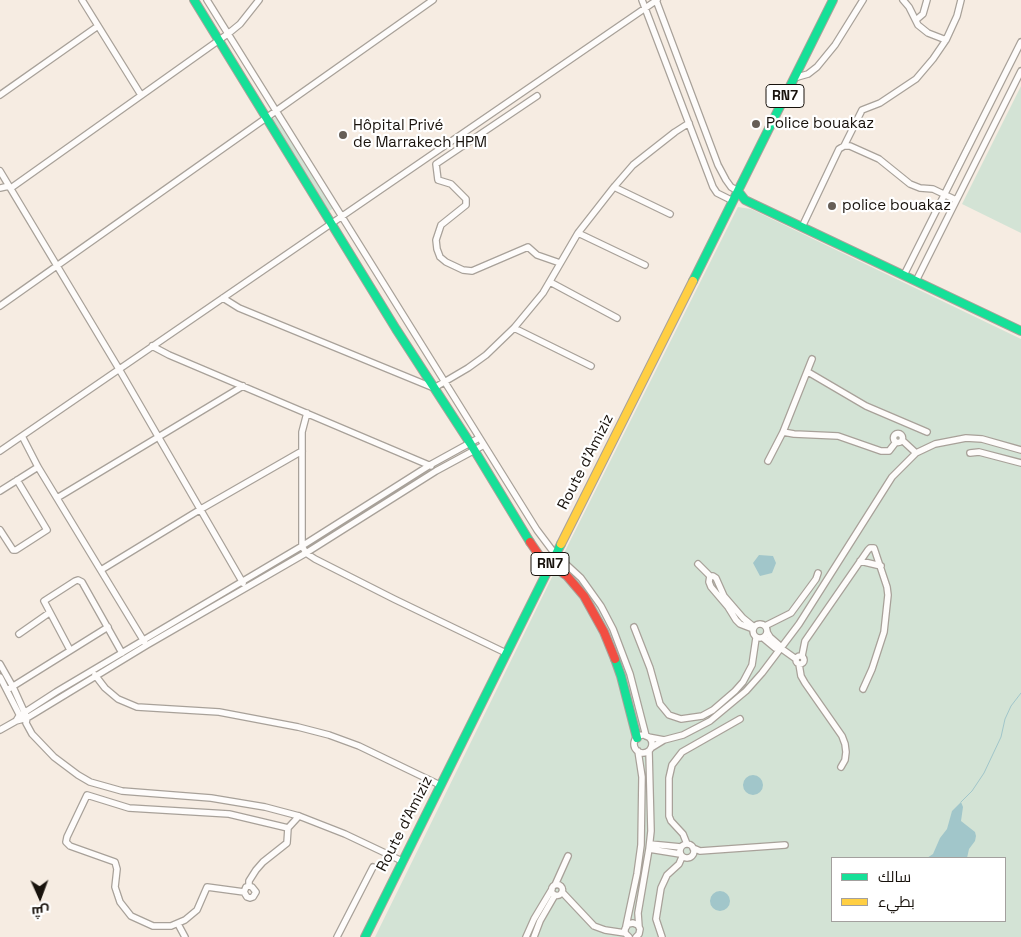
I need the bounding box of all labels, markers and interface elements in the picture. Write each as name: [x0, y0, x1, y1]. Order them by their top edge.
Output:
road number: RN7: [766, 84, 804, 108]
place label: Police bouakaz: [766, 115, 874, 133]
place label: Hôpital Privé de Marrakech HPM: [353, 117, 487, 152]
marker: Police bouakaz: [750, 118, 762, 130]
marker: Hôpital Privé de Marrakech HPM: [337, 129, 349, 141]
place label: police bouakaz: [842, 197, 951, 215]
marker: police bouakaz: [826, 200, 838, 212]
street label: Route d'Amiziz: [554, 411, 618, 513]
road number: RN7: [531, 552, 569, 576]
street label: Route d'Amiziz: [373, 773, 437, 875]
legend: [831, 857, 1006, 922]
text: سالك: [878, 867, 911, 886]
north arrow: [15, 872, 65, 922]
text: بطيء: [878, 892, 915, 911]
text: ش: [31, 903, 50, 921]

